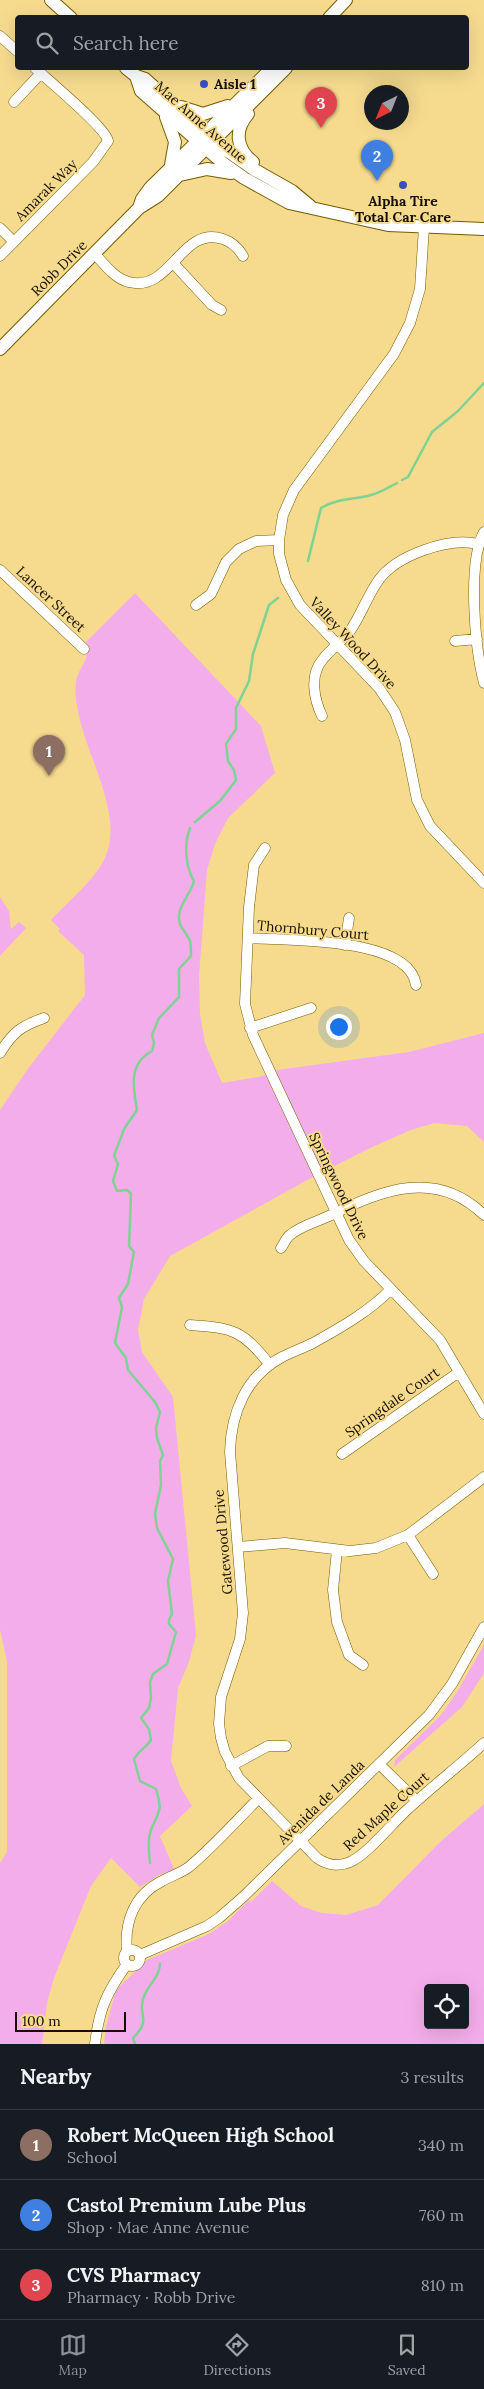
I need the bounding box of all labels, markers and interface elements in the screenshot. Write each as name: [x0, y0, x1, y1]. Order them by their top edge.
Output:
search box: [15, 15, 469, 70]
icon: search: [33, 29, 61, 57]
text: Search here: [73, 31, 179, 55]
place label: Aisle 1: [214, 75, 256, 93]
street label: Mae Anne Avenue: [151, 77, 251, 167]
marker: Aisle 1: [198, 78, 210, 90]
north arrow: [364, 85, 409, 130]
pin: 3: [305, 87, 337, 128]
pin: 2: [361, 140, 393, 181]
street label: Amarak Way: [10, 155, 81, 226]
marker: Alpha Tire Total Car Care: [397, 179, 409, 191]
place label: Alpha Tire Total Car Care: [355, 192, 451, 226]
street label: Robb Drive: [27, 236, 91, 300]
street label: Lancer Street: [12, 562, 90, 636]
street label: Valley Wood Drive: [305, 593, 400, 693]
pin: 1: [33, 735, 65, 776]
street label: Thornbury Court: [256, 916, 370, 944]
your location: [326, 1014, 352, 1040]
street label: Springwood Drive: [305, 1129, 373, 1243]
street label: Springdale Court: [341, 1362, 443, 1441]
street label: Gatewood Drive: [209, 1488, 237, 1595]
street label: Avenida de Landa: [273, 1756, 368, 1849]
street label: Red Maple Court: [339, 1767, 433, 1854]
map controls: [424, 1984, 469, 2029]
button: locate: [424, 1984, 469, 2029]
scale bar: [15, 2009, 126, 2032]
text: 100 m: [22, 2012, 61, 2030]
text: Nearby: [20, 2063, 91, 2090]
text: 3 results: [400, 2067, 464, 2087]
text: Robert McQueen High School: [67, 2123, 334, 2147]
text: 1: [33, 2135, 39, 2155]
text: 340 m: [418, 2135, 464, 2155]
text: School: [67, 2147, 117, 2167]
text: Castol Premium Lube Plus: [67, 2193, 306, 2217]
text: 2: [32, 2205, 40, 2225]
text: 760 m: [419, 2205, 464, 2225]
text: Shop · Mae Anne Avenue: [67, 2217, 249, 2237]
text: CVS Pharmacy: [67, 2263, 200, 2287]
text: 3: [32, 2275, 40, 2295]
text: 810 m: [421, 2275, 464, 2295]
text: Pharmacy · Robb Drive: [67, 2287, 235, 2307]
tab: Map: [58, 2331, 87, 2379]
tab: Directions: [203, 2331, 271, 2379]
tab: Saved: [388, 2331, 426, 2379]

